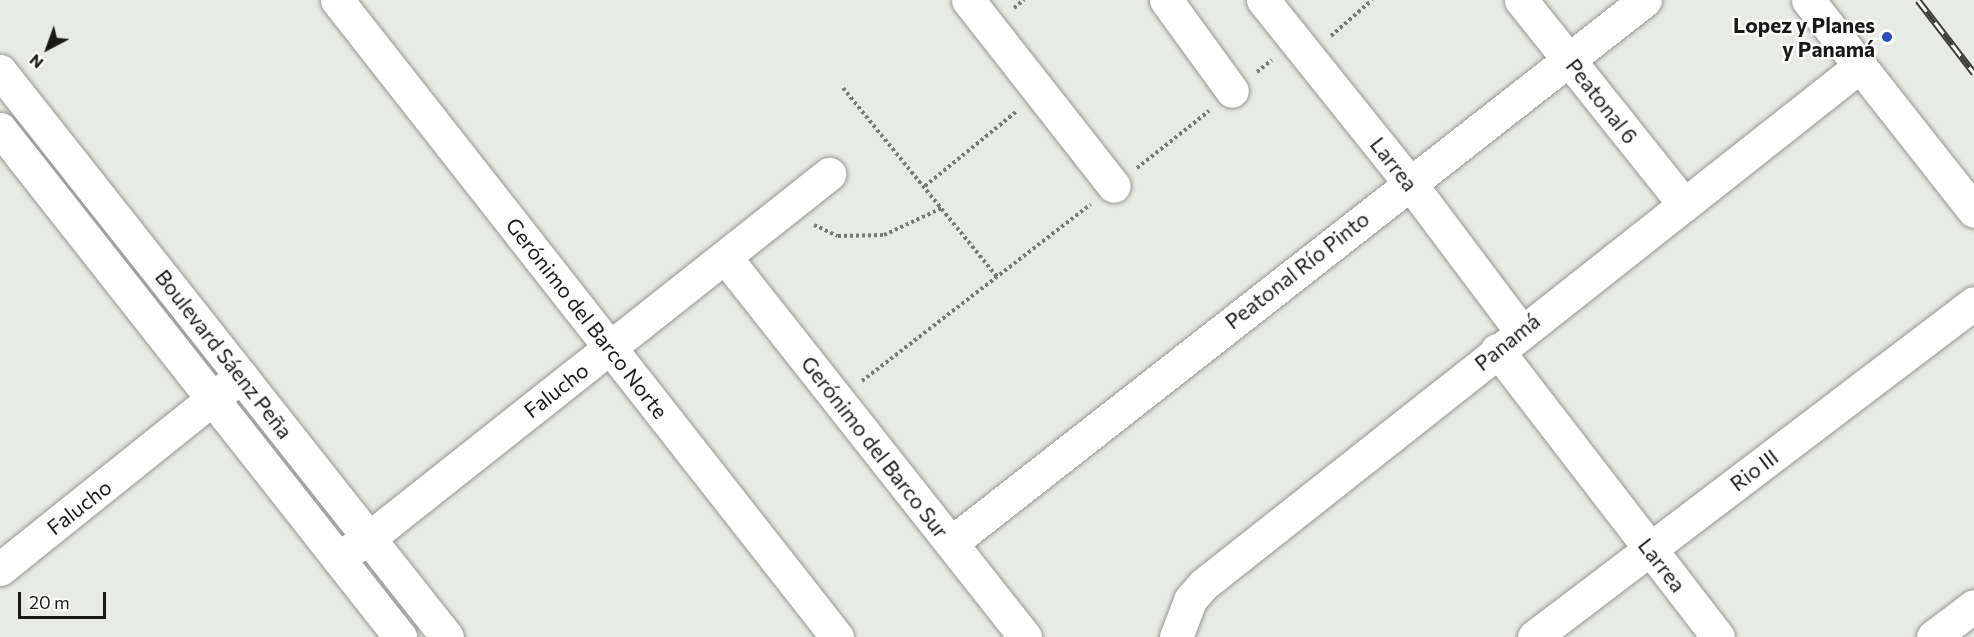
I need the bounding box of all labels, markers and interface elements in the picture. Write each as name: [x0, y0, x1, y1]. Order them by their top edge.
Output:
place label: Lopez y Planes y Panamá: [1733, 12, 1875, 62]
north arrow: [18, 18, 78, 78]
marker: Lopez y Planes y Panamá: [1880, 30, 1894, 44]
text: N: [25, 51, 47, 73]
street label: Peatonal 6: [1561, 53, 1643, 149]
street label: Larrea: [1365, 132, 1423, 196]
street label: Peatonal Río Pinto: [1220, 206, 1374, 334]
street label: Gerónimo del Barco Norte: [501, 213, 673, 423]
street label: Boulevard Sáenz Peña: [150, 265, 298, 443]
street label: Panamá: [1469, 308, 1545, 376]
street label: Gerónimo del Barco Sur: [796, 351, 954, 543]
street label: Falucho: [519, 357, 593, 423]
street label: Rio III: [1725, 444, 1783, 496]
street label: Falucho: [42, 474, 116, 540]
street label: Larrea: [1633, 533, 1691, 597]
scale bar: [21, 580, 110, 618]
text: 20 m: [29, 591, 70, 613]

